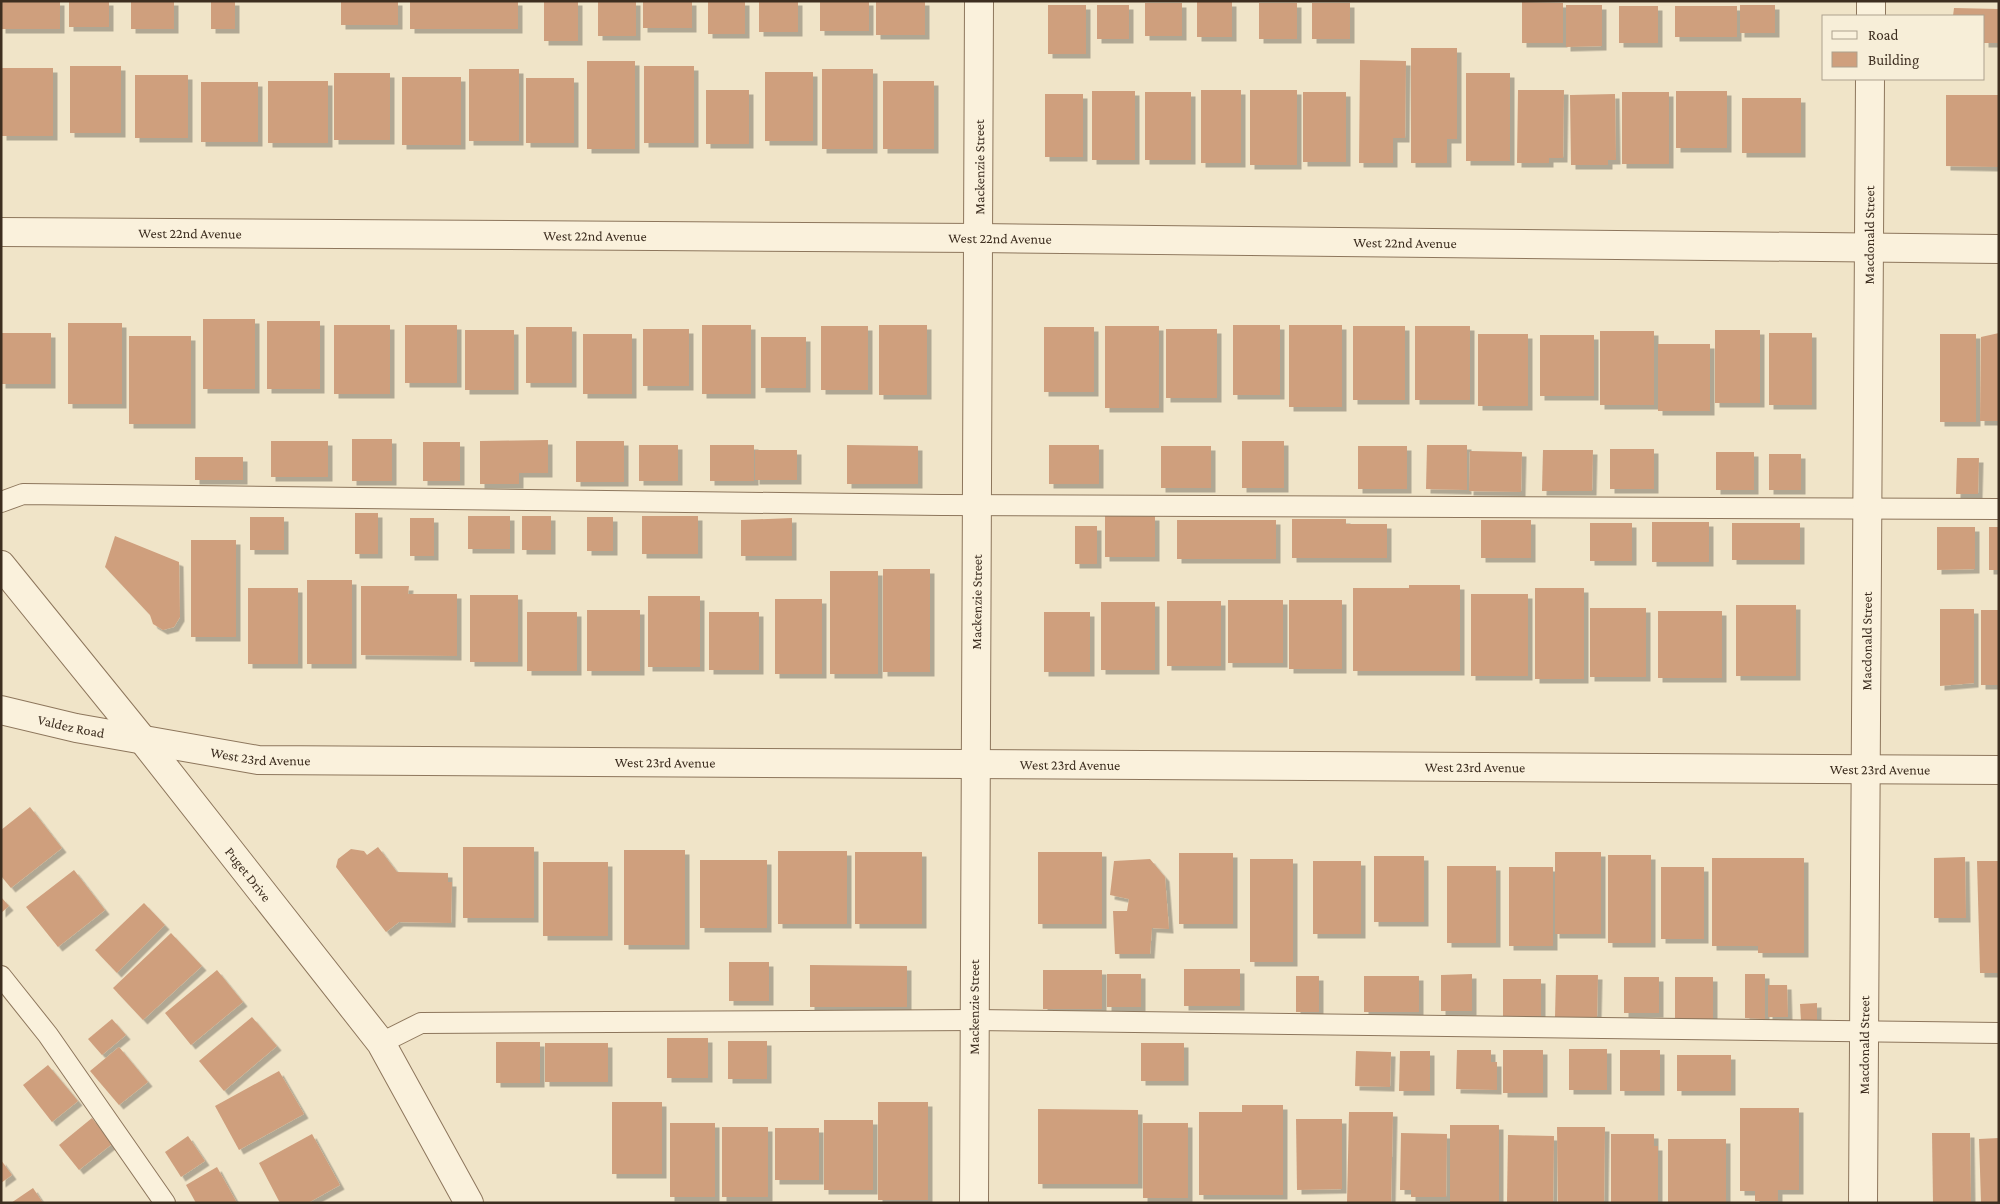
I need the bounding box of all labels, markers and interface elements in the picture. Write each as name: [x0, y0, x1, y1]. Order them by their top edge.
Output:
legend: [1822, 15, 1985, 80]
text: Road: [1868, 27, 1899, 43]
text: Building: [1868, 52, 1919, 69]
street label: Mackenzie Street: [971, 119, 987, 215]
street label: Macdonald Street: [1861, 185, 1877, 284]
street label: West 22nd Avenue: [138, 225, 242, 241]
street label: West 22nd Avenue: [543, 227, 647, 244]
street label: West 22nd Avenue: [948, 230, 1052, 247]
street label: West 22nd Avenue: [1353, 234, 1457, 251]
street label: Mackenzie Street: [968, 554, 985, 650]
street label: Macdonald Street: [1858, 591, 1875, 690]
street label: Valdez Road: [36, 711, 106, 741]
street label: West 23rd Avenue: [209, 744, 310, 768]
street label: West 23rd Avenue: [615, 754, 715, 771]
street label: West 23rd Avenue: [1020, 756, 1120, 773]
street label: West 23rd Avenue: [1425, 759, 1525, 775]
street label: West 23rd Avenue: [1830, 761, 1930, 778]
street label: Puget Drive: [222, 844, 275, 905]
street label: Mackenzie Street: [966, 959, 982, 1055]
street label: Macdonald Street: [1856, 995, 1872, 1094]

